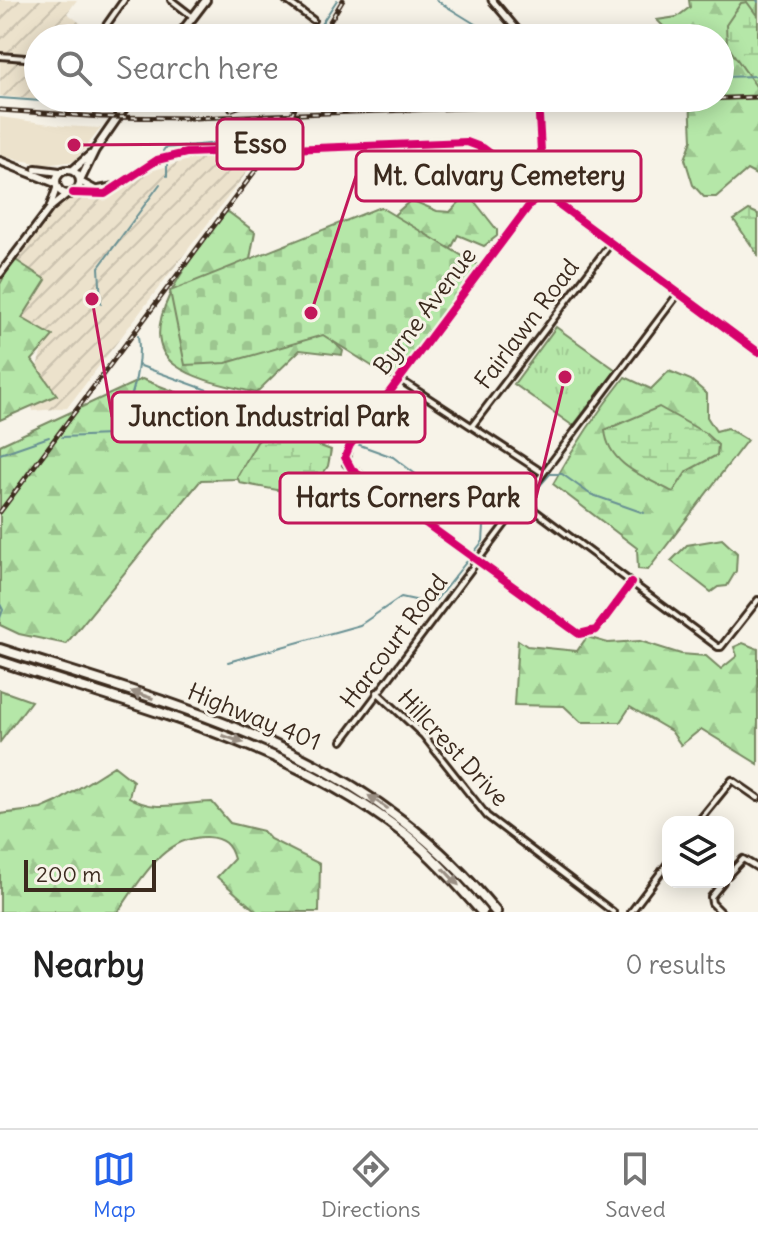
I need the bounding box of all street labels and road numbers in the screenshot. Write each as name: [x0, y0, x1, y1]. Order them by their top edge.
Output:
street label: Byrne Avenue: [366, 241, 482, 380]
street label: Fairlawn Road: [468, 252, 585, 394]
street label: Harcourt Road: [333, 568, 453, 713]
street label: Highway 401: [184, 676, 325, 756]
street label: Hillcrest Drive: [392, 683, 516, 812]

